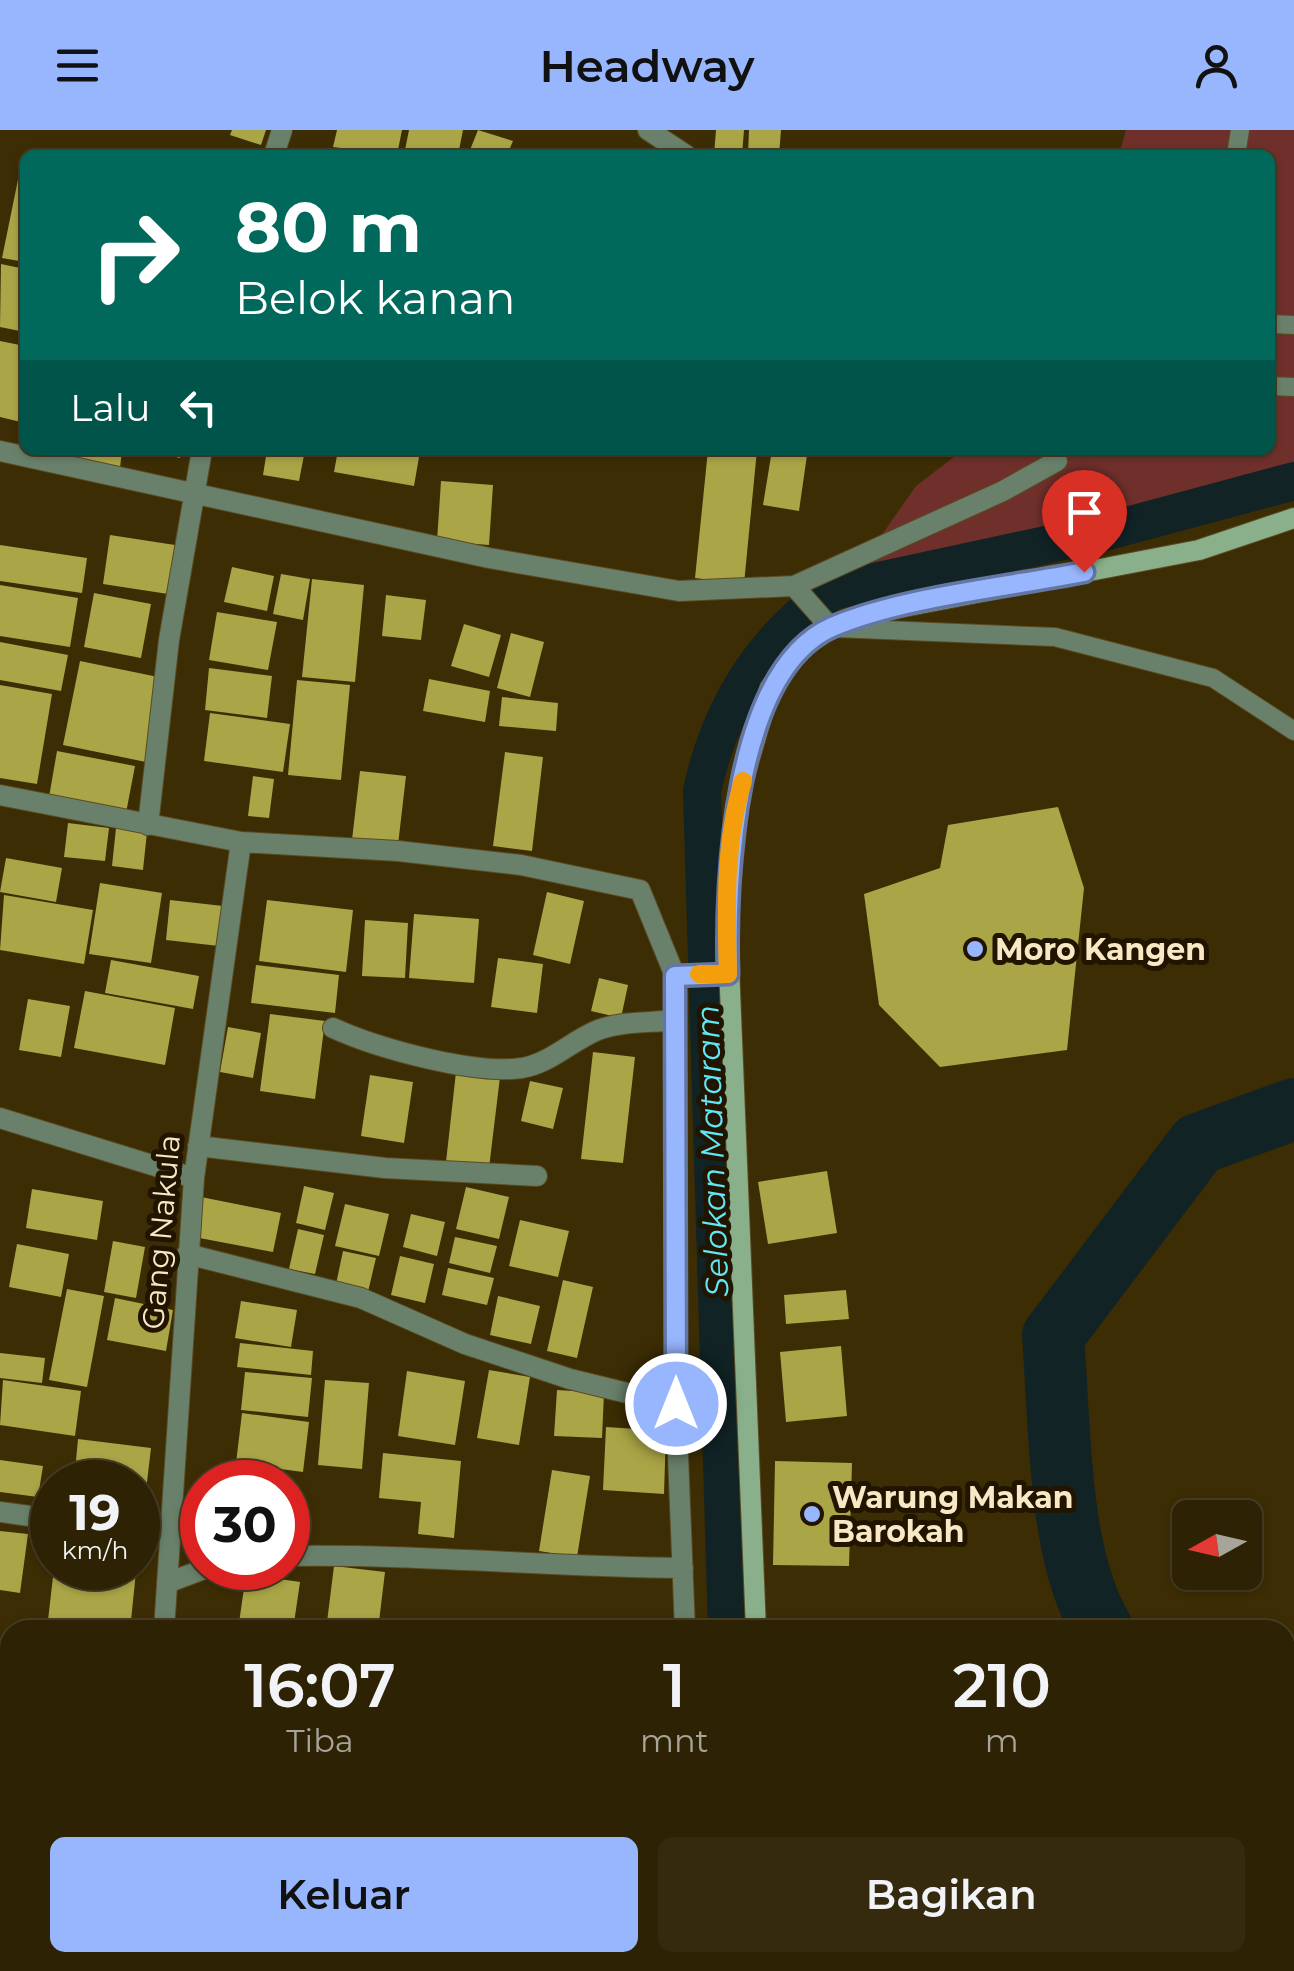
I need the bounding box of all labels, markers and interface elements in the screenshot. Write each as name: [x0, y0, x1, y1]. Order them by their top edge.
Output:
icon: menu: [50, 38, 105, 93]
text: Headway: [539, 38, 755, 93]
icon: person: [1189, 38, 1244, 93]
text: 80 m: [235, 184, 422, 270]
icon: right: [70, 190, 200, 320]
text: Belok kanan: [235, 270, 516, 325]
icon: left: [171, 380, 226, 435]
text: Lalu: [70, 384, 151, 431]
pin: [1042, 470, 1127, 573]
icon: arrive: [1057, 485, 1112, 540]
place label: Moro Kangen: [995, 931, 1206, 968]
marker: Moro Kangen: [964, 938, 986, 960]
water label: Selokan Mataram: [687, 1004, 737, 1298]
street label: Gang Nakula: [134, 1133, 188, 1331]
position arrow: [624, 1352, 728, 1456]
speed limit sign: 30: [180, 1460, 310, 1590]
place label: Warung Makan Barokah: [832, 1479, 1073, 1550]
text: 19: [69, 1482, 121, 1543]
north arrow: [1172, 1500, 1262, 1590]
map controls: [1172, 1500, 1262, 1590]
marker: Warung Makan Barokah: [801, 1503, 823, 1525]
text: km/h: [62, 1535, 128, 1565]
text: 16:07: [244, 1649, 396, 1722]
text: 1: [663, 1649, 686, 1722]
text: 210: [953, 1649, 1051, 1722]
text: Tiba: [286, 1721, 354, 1760]
text: mnt: [640, 1721, 709, 1760]
text: m: [985, 1721, 1019, 1760]
button: Keluar: [50, 1837, 638, 1952]
button: Bagikan: [658, 1837, 1245, 1952]

